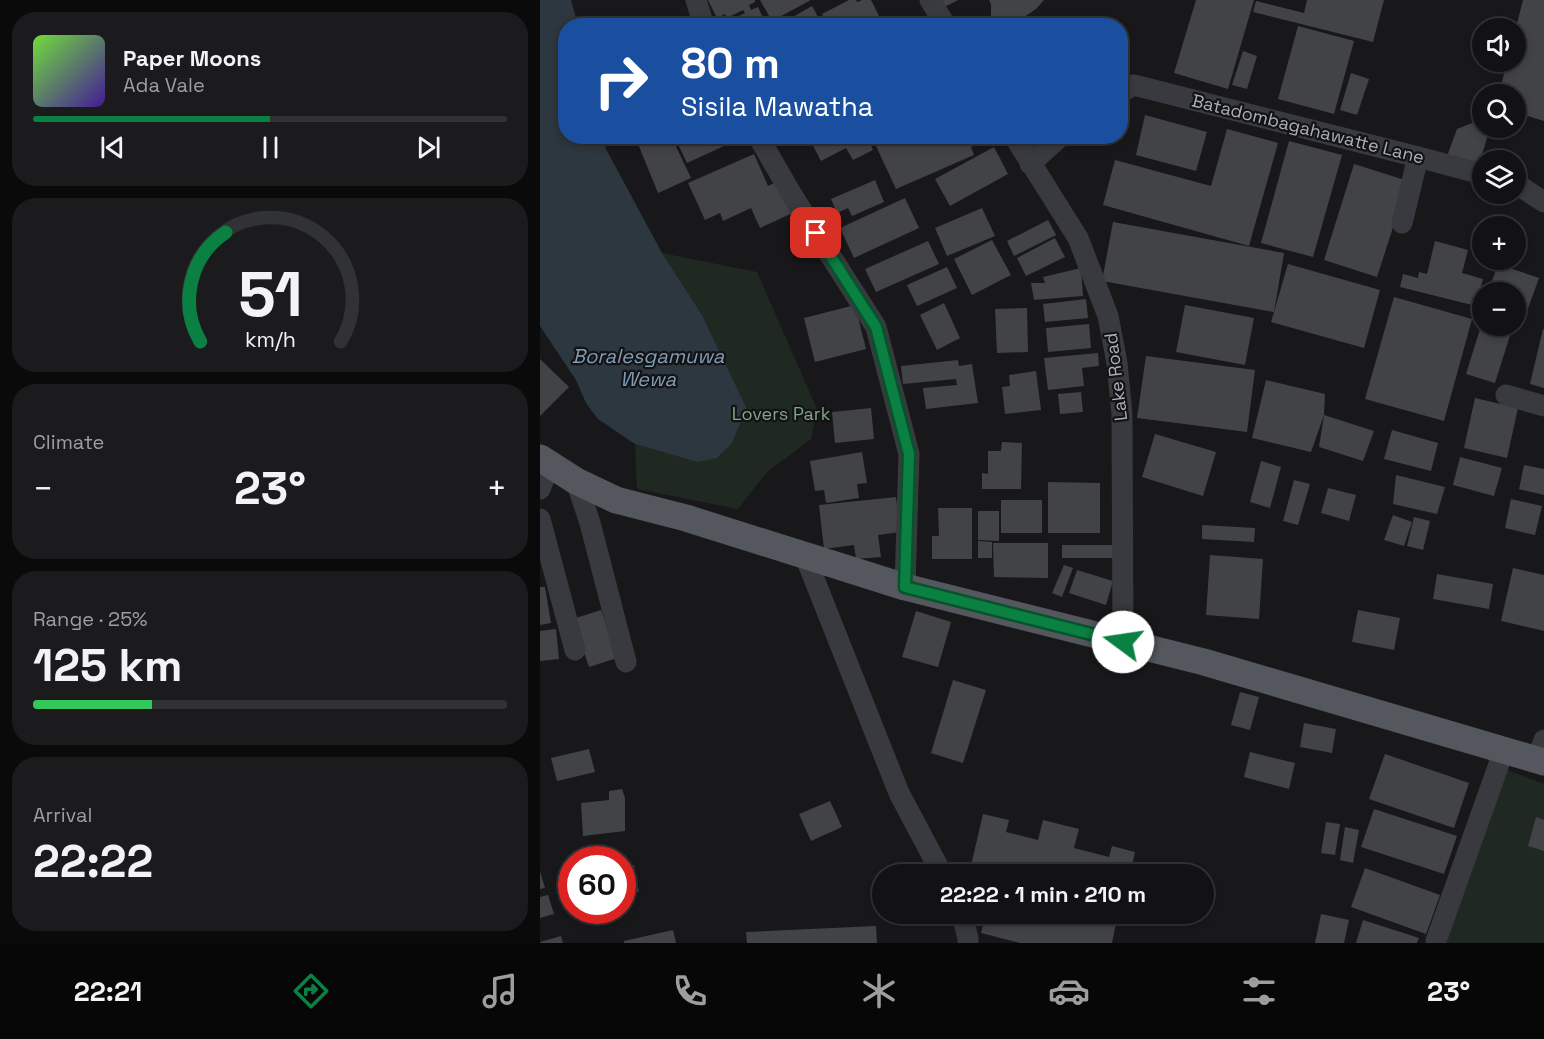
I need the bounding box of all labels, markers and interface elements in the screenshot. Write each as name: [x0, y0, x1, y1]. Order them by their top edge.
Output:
map controls: [1472, 18, 1526, 336]
button: sound: [1472, 18, 1526, 72]
text: 80 m: [681, 37, 780, 90]
icon: right: [582, 42, 660, 120]
text: Paper Moons: [123, 44, 261, 72]
text: Ada Vale: [123, 72, 205, 98]
button: search: [1472, 84, 1526, 138]
street label: Batadombagahawatte Lane: [1189, 88, 1427, 169]
text: Sisila Mawatha: [681, 89, 873, 124]
icon: previous: [96, 131, 129, 164]
icon: pause: [254, 131, 287, 164]
icon: next: [412, 131, 445, 164]
button: layers: [1472, 150, 1526, 204]
pin: [790, 207, 841, 258]
icon: arrive: [799, 216, 832, 249]
button: +: [1472, 216, 1526, 270]
text: 51: [238, 255, 302, 334]
button: −: [1472, 282, 1526, 336]
text: km/h: [244, 327, 296, 354]
street label: Lake Road: [1099, 332, 1132, 423]
water label: Boralesgamuwa Wewa: [572, 343, 725, 392]
park label: Lovers Park: [732, 402, 831, 425]
text: Climate: [33, 429, 104, 455]
text: 23°: [234, 460, 306, 517]
text: −: [33, 468, 53, 510]
text: +: [487, 468, 507, 510]
text: Range · 25%: [33, 606, 148, 632]
position arrow: [1091, 610, 1155, 674]
text: 125 km: [33, 637, 182, 694]
text: Arrival: [33, 802, 92, 828]
text: 22:22: [33, 833, 153, 890]
speed limit sign: 60: [558, 846, 636, 924]
text: 22:22 · 1 min · 210 m: [940, 880, 1146, 908]
icon: directions: [290, 970, 332, 1012]
icon: music: [479, 970, 521, 1012]
icon: phone: [669, 970, 711, 1012]
icon: climate: [858, 970, 900, 1012]
icon: car: [1048, 970, 1090, 1012]
icon: filters: [1238, 970, 1280, 1012]
text: 22:21: [74, 974, 142, 1009]
text: 23°: [1427, 974, 1470, 1009]

